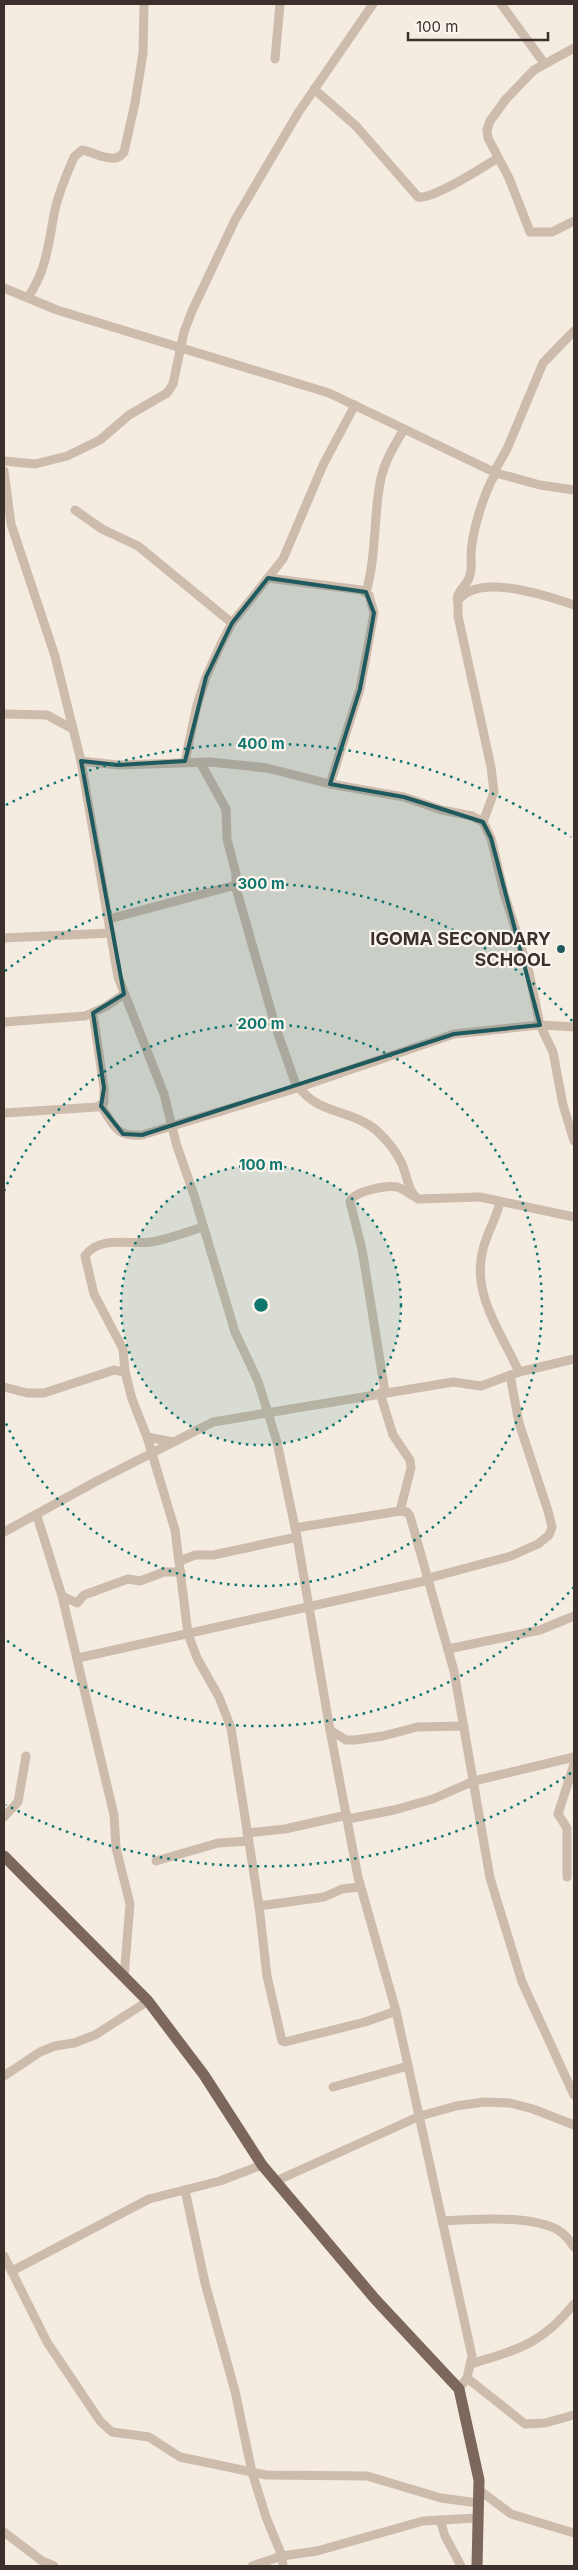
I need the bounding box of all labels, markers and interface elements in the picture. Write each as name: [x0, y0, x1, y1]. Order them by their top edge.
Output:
scale bar: [408, 10, 548, 42]
text: 100 m: [416, 17, 458, 36]
text: 400 m: [237, 734, 285, 753]
text: 300 m: [237, 874, 285, 893]
place label: IGOMA SECONDARY SCHOOL: [370, 928, 551, 970]
marker: IGOMA SECONDARY SCHOOL: [555, 943, 567, 955]
text: 200 m: [238, 1014, 284, 1033]
text: 100 m: [239, 1155, 283, 1174]
centre of rings: [252, 1296, 270, 1314]

